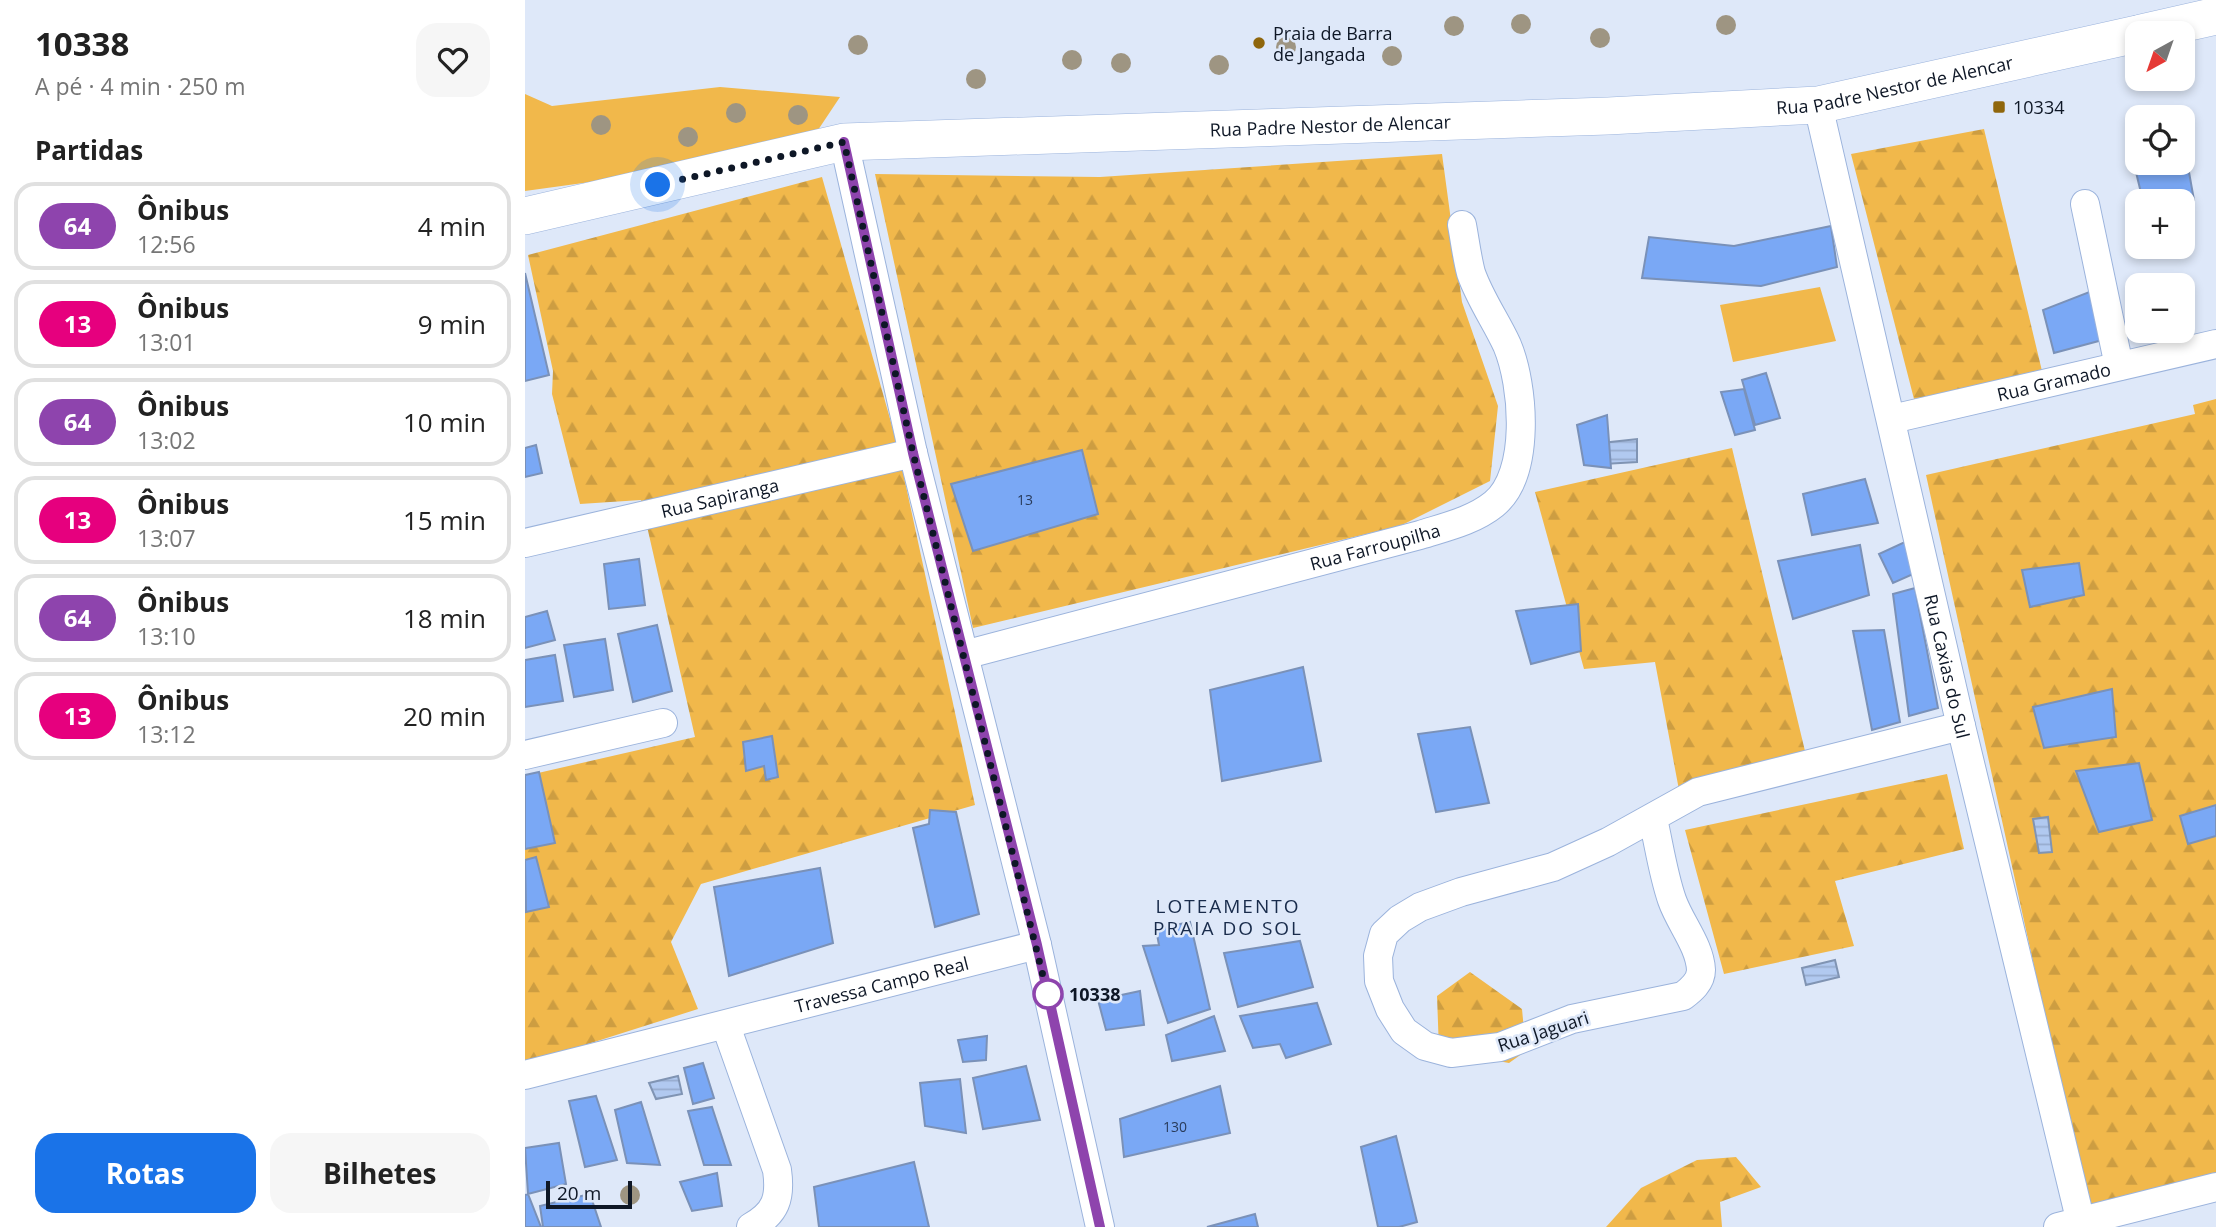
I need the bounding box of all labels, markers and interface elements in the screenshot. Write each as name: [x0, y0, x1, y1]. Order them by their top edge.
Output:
text: 10338: [35, 21, 129, 66]
place label: Praia de Barra de Jangada: [1273, 21, 1393, 66]
north arrow: [2125, 21, 2195, 91]
map controls: [2125, 21, 2195, 343]
button: heart: [416, 23, 490, 97]
marker: Praia de Barra de Jangada: [1251, 35, 1267, 51]
street label: Rua Padre Nestor de Alencar: [1776, 50, 2016, 119]
text: A pé · 4 min · 250 m: [35, 70, 246, 102]
place label: 10334: [2013, 95, 2064, 119]
marker: 10334: [1991, 99, 2007, 115]
button: locate: [2125, 105, 2195, 175]
street label: Rua Padre Nestor de Alencar: [1209, 109, 1452, 142]
text: Partidas: [35, 132, 143, 168]
your location: [640, 167, 675, 202]
button: +: [2125, 189, 2195, 259]
text: Ônibus: [137, 192, 229, 228]
text: 4 min: [418, 208, 486, 244]
text: 64: [64, 209, 91, 242]
text: 12:56: [137, 228, 196, 260]
button: −: [2125, 273, 2195, 343]
text: Ônibus: [137, 290, 229, 326]
text: 9 min: [418, 306, 486, 342]
text: 13: [64, 307, 91, 340]
text: 13:01: [137, 326, 196, 358]
street label: Rua Gramado: [1995, 357, 2113, 406]
text: Ônibus: [137, 388, 229, 424]
text: 10 min: [403, 404, 486, 440]
text: 64: [64, 405, 91, 438]
text: 13:02: [137, 424, 196, 456]
street label: Rua Sapiranga: [658, 473, 781, 523]
text: Ônibus: [137, 486, 229, 522]
house number: 13: [1017, 490, 1033, 509]
text: 15 min: [403, 502, 486, 538]
text: 13: [64, 503, 91, 536]
street label: Rua Farroupilha: [1307, 518, 1443, 575]
text: 13:07: [137, 522, 196, 554]
text: Ônibus: [137, 584, 229, 620]
street label: Rua Caxias do Sul: [1919, 592, 1976, 741]
text: 18 min: [403, 600, 486, 636]
text: 64: [64, 601, 91, 634]
text: 13:10: [137, 620, 196, 652]
text: Ônibus: [137, 682, 229, 718]
text: 20 min: [403, 698, 486, 734]
text: 13: [64, 699, 91, 732]
text: 13:12: [137, 718, 196, 750]
district label: LOTEAMENTO PRAIA DO SOL: [1153, 893, 1303, 941]
street label: Travessa Campo Real: [792, 951, 971, 1018]
marker: 10338: [1033, 979, 1063, 1009]
place label: 10338: [1069, 982, 1120, 1006]
street label: Rua Jaguari: [1494, 1005, 1592, 1057]
house number: 130: [1163, 1117, 1187, 1136]
button: Rotas: [35, 1133, 256, 1213]
button: Bilhetes: [270, 1133, 490, 1213]
scale bar: [546, 1178, 632, 1210]
text: 20 m: [557, 1180, 601, 1206]

